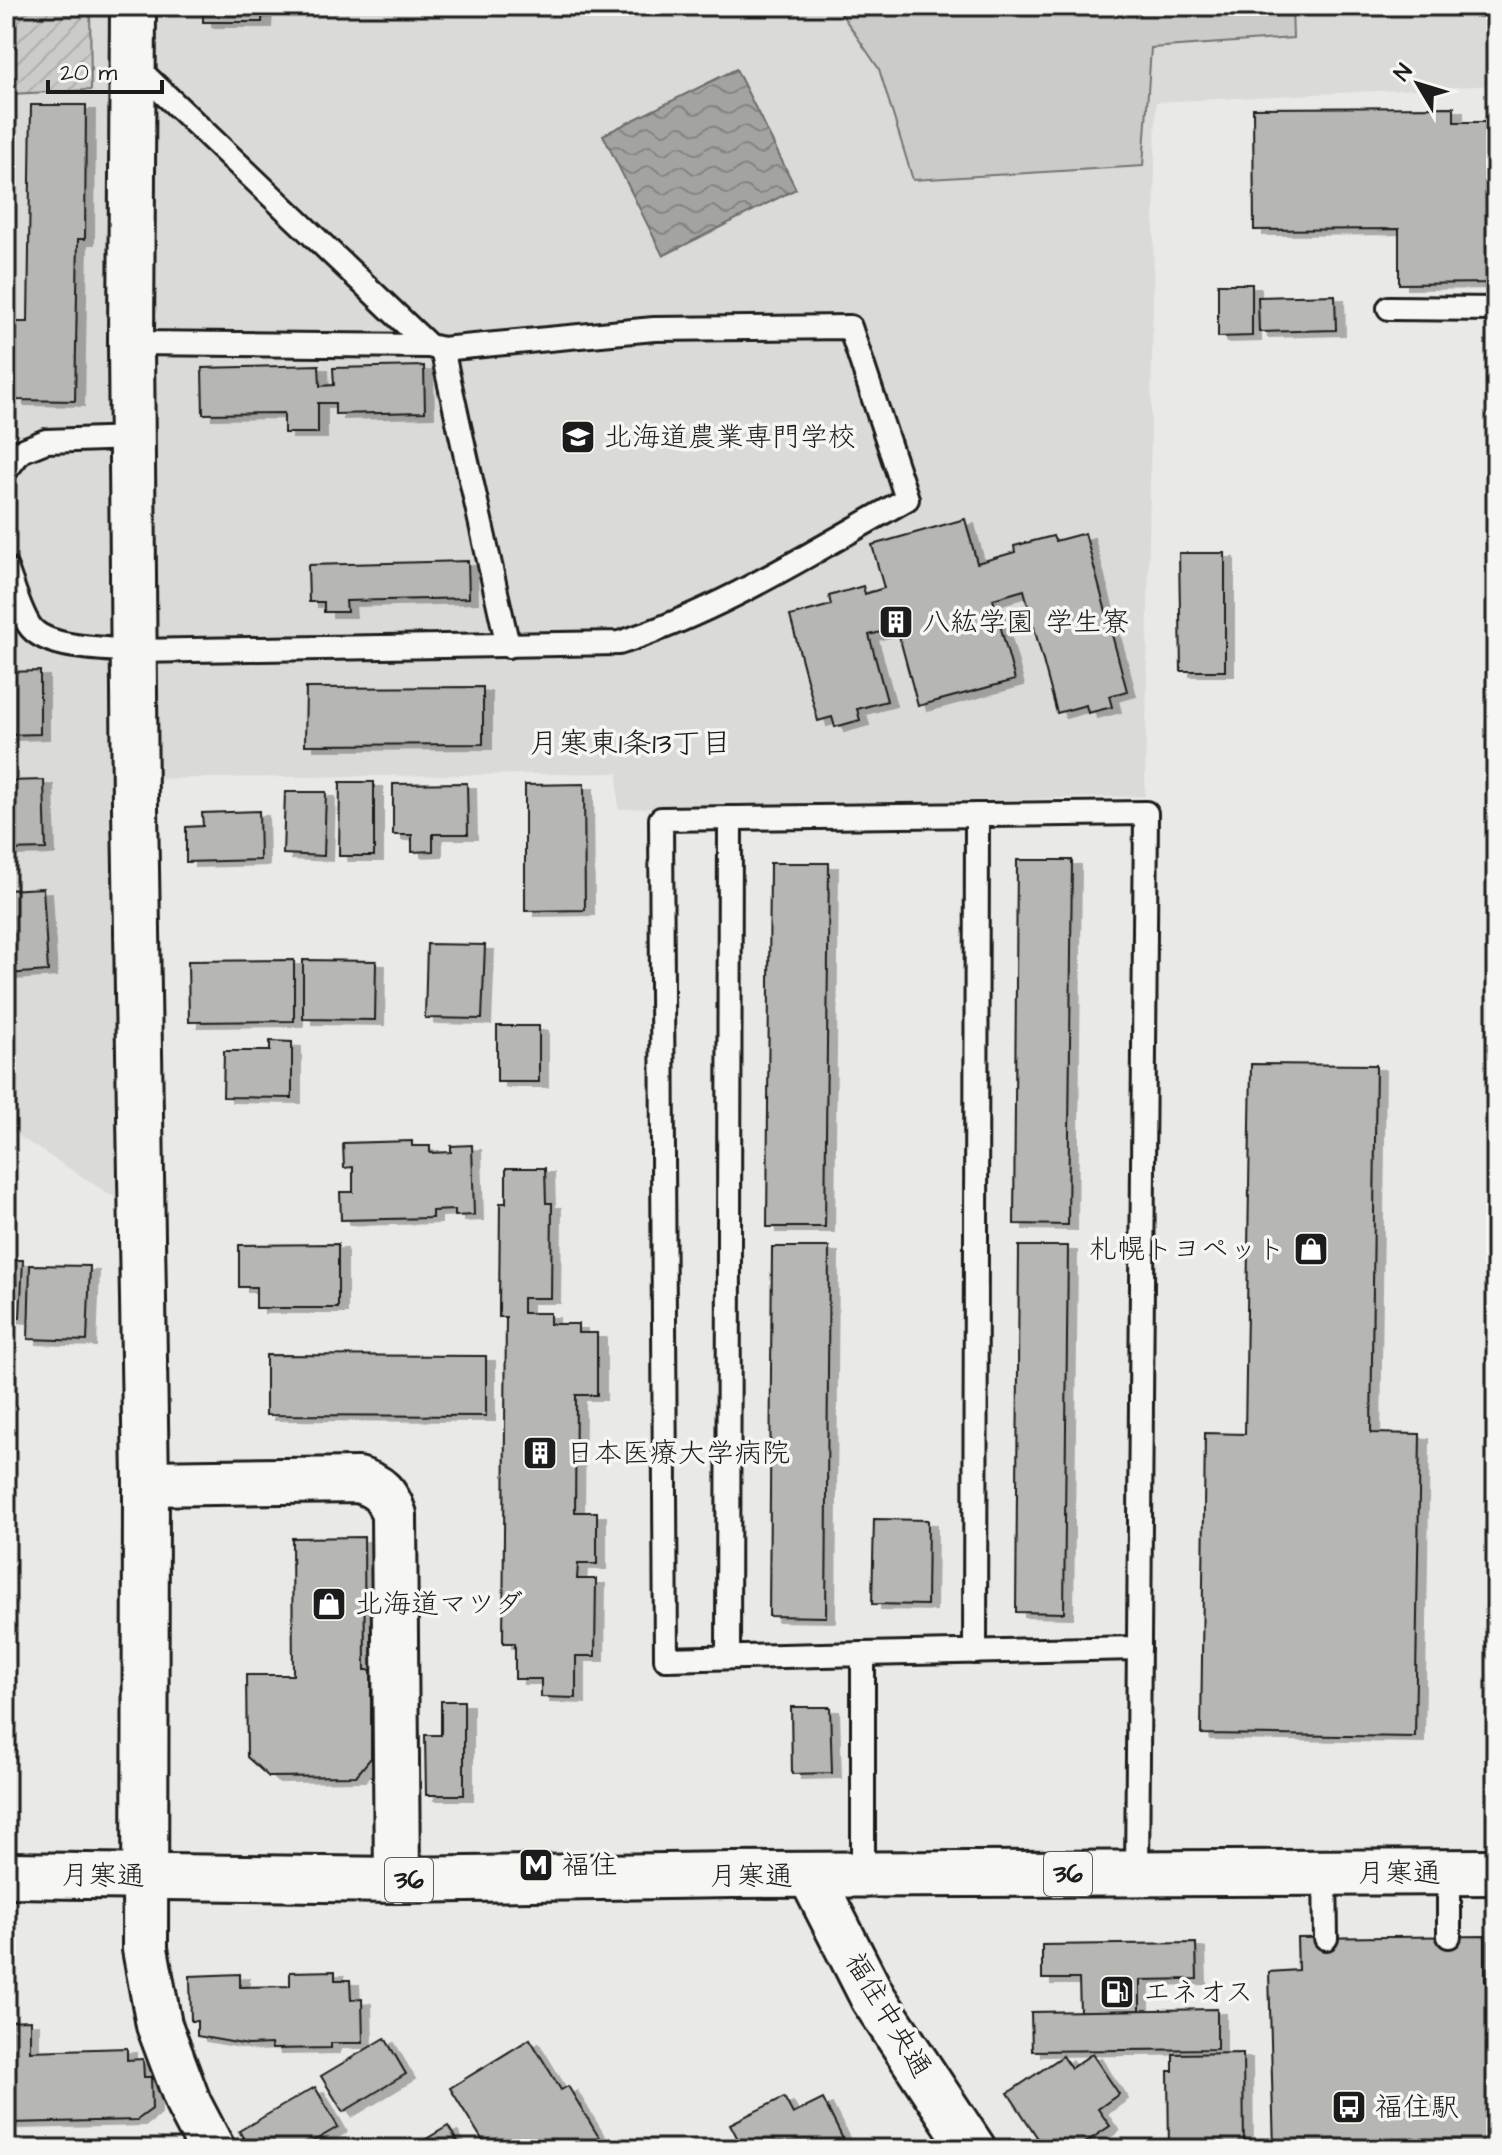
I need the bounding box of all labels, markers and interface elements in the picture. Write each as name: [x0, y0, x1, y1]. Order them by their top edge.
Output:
scale bar: [48, 44, 162, 94]
north arrow: [1378, 44, 1458, 124]
text: 20 m: [60, 56, 117, 90]
text: N: [1387, 57, 1420, 88]
school or university icon: 北海道農業専門学校: [559, 418, 597, 456]
place label: 北海道農業専門学校: [604, 418, 856, 457]
building icon: 八紘学園 学生寮: [877, 603, 915, 641]
place label: 八紘学園 学生寮: [922, 603, 1129, 642]
district label: 月寒東1条13丁目: [529, 723, 731, 765]
place label: 札幌トヨペット: [1089, 1230, 1285, 1269]
shop icon: 札幌トヨペット: [1292, 1230, 1330, 1268]
building icon: 日本医療大学病院: [521, 1434, 559, 1472]
place label: 日本医療大学病院: [566, 1434, 790, 1473]
shop icon: 北海道マツダ: [310, 1585, 348, 1623]
place label: 北海道マツダ: [355, 1585, 523, 1624]
metro station icon: 福住: [517, 1846, 555, 1884]
place label: 福住: [562, 1846, 618, 1885]
road number: 36: [1044, 1852, 1092, 1896]
street label: 月寒通: [1357, 1854, 1441, 1893]
street label: 月寒通: [61, 1856, 145, 1896]
street label: 月寒通: [709, 1857, 793, 1896]
road number: 36: [385, 1858, 433, 1902]
street label: 福住中央通: [835, 1945, 941, 2085]
fuel station icon: エネオス: [1098, 1973, 1136, 2011]
place label: エネオス: [1143, 1973, 1253, 2012]
bus stop icon: 福住駅: [1330, 2088, 1368, 2126]
place label: 福住駅: [1375, 2088, 1459, 2127]

